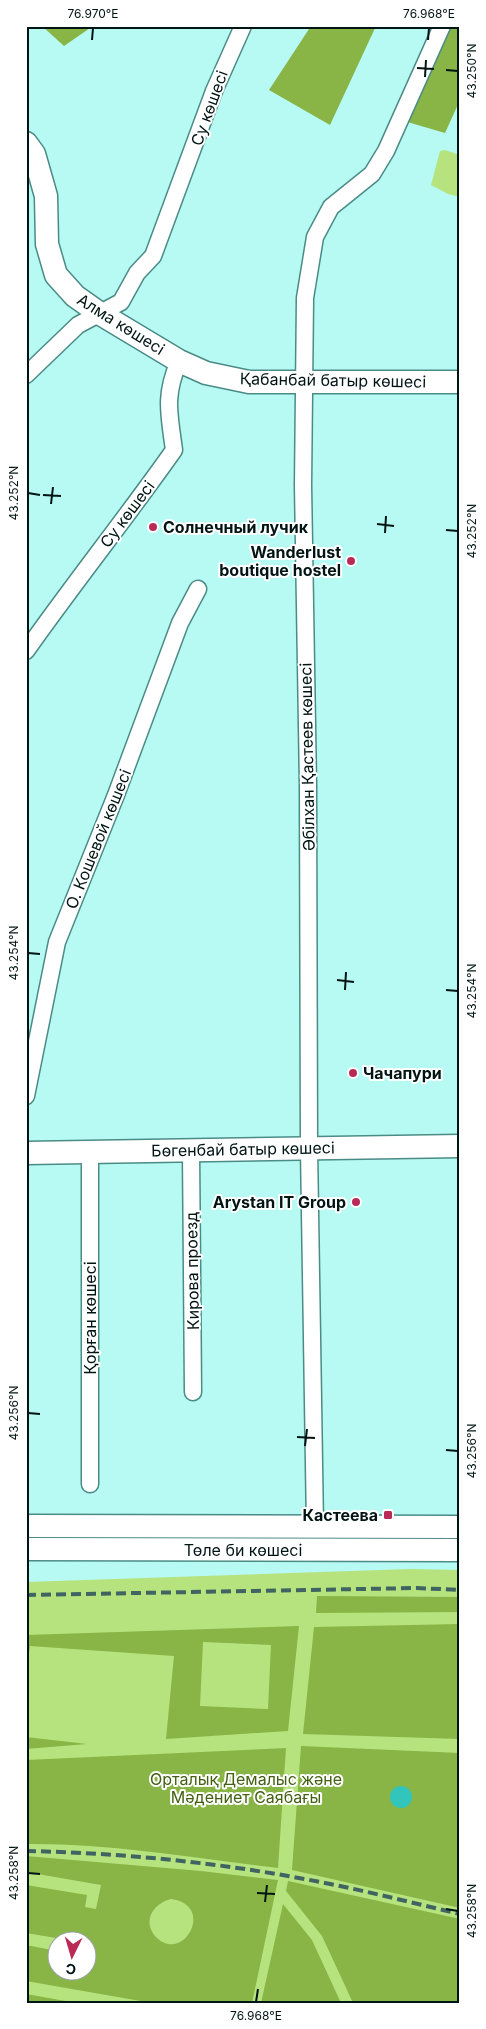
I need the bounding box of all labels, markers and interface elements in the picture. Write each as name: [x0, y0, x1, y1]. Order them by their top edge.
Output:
text: 76.970°E: [67, 6, 119, 21]
text: 76.968°E: [403, 6, 455, 21]
text: 43.250°N: [464, 43, 479, 99]
street label: Су көшесі: [186, 68, 232, 148]
street label: Алма көшесі: [74, 289, 168, 359]
street label: Қабанбай батыр көшесі: [240, 368, 426, 392]
text: 43.252°N: [6, 466, 21, 520]
street label: Су көшесі: [95, 477, 159, 551]
text: 43.252°N: [464, 504, 479, 558]
place label: Солнечный лучик: [163, 517, 309, 537]
marker: Солнечный лучик: [147, 521, 159, 533]
place label: Wanderlust boutique hostel: [219, 542, 341, 580]
marker: Wanderlust boutique hostel: [345, 555, 357, 567]
street label: Әбілхан Қастеев көшесі: [295, 663, 319, 851]
street label: О. Кошевой көшесі: [61, 766, 135, 912]
text: 43.254°N: [6, 926, 21, 981]
text: 43.254°N: [464, 964, 479, 1019]
place label: Чачапури: [363, 1063, 442, 1083]
marker: Чачапури: [347, 1067, 359, 1079]
street label: Бөгенбай батыр көшесі: [151, 1137, 335, 1161]
place label: Arystan IT Group: [213, 1192, 346, 1212]
marker: Arystan IT Group: [350, 1196, 362, 1208]
street label: Кирова проезд: [181, 1212, 203, 1330]
street label: Қорған көшесі: [80, 1261, 100, 1375]
text: 43.256°N: [6, 1386, 21, 1440]
text: 43.256°N: [464, 1424, 479, 1478]
place label: Кастеева: [302, 1505, 378, 1525]
marker: Кастеева: [382, 1509, 394, 1521]
street label: Төле би көшесі: [184, 1540, 302, 1560]
park label: Орталық Демалыс және Мәдениет Саябағы: [150, 1769, 342, 1807]
text: 43.258°N: [6, 1846, 21, 1900]
text: 43.258°N: [464, 1884, 479, 1938]
north arrow: [48, 1932, 98, 1982]
text: С: [65, 1961, 77, 1978]
text: 76.968°E: [230, 2008, 282, 2023]

